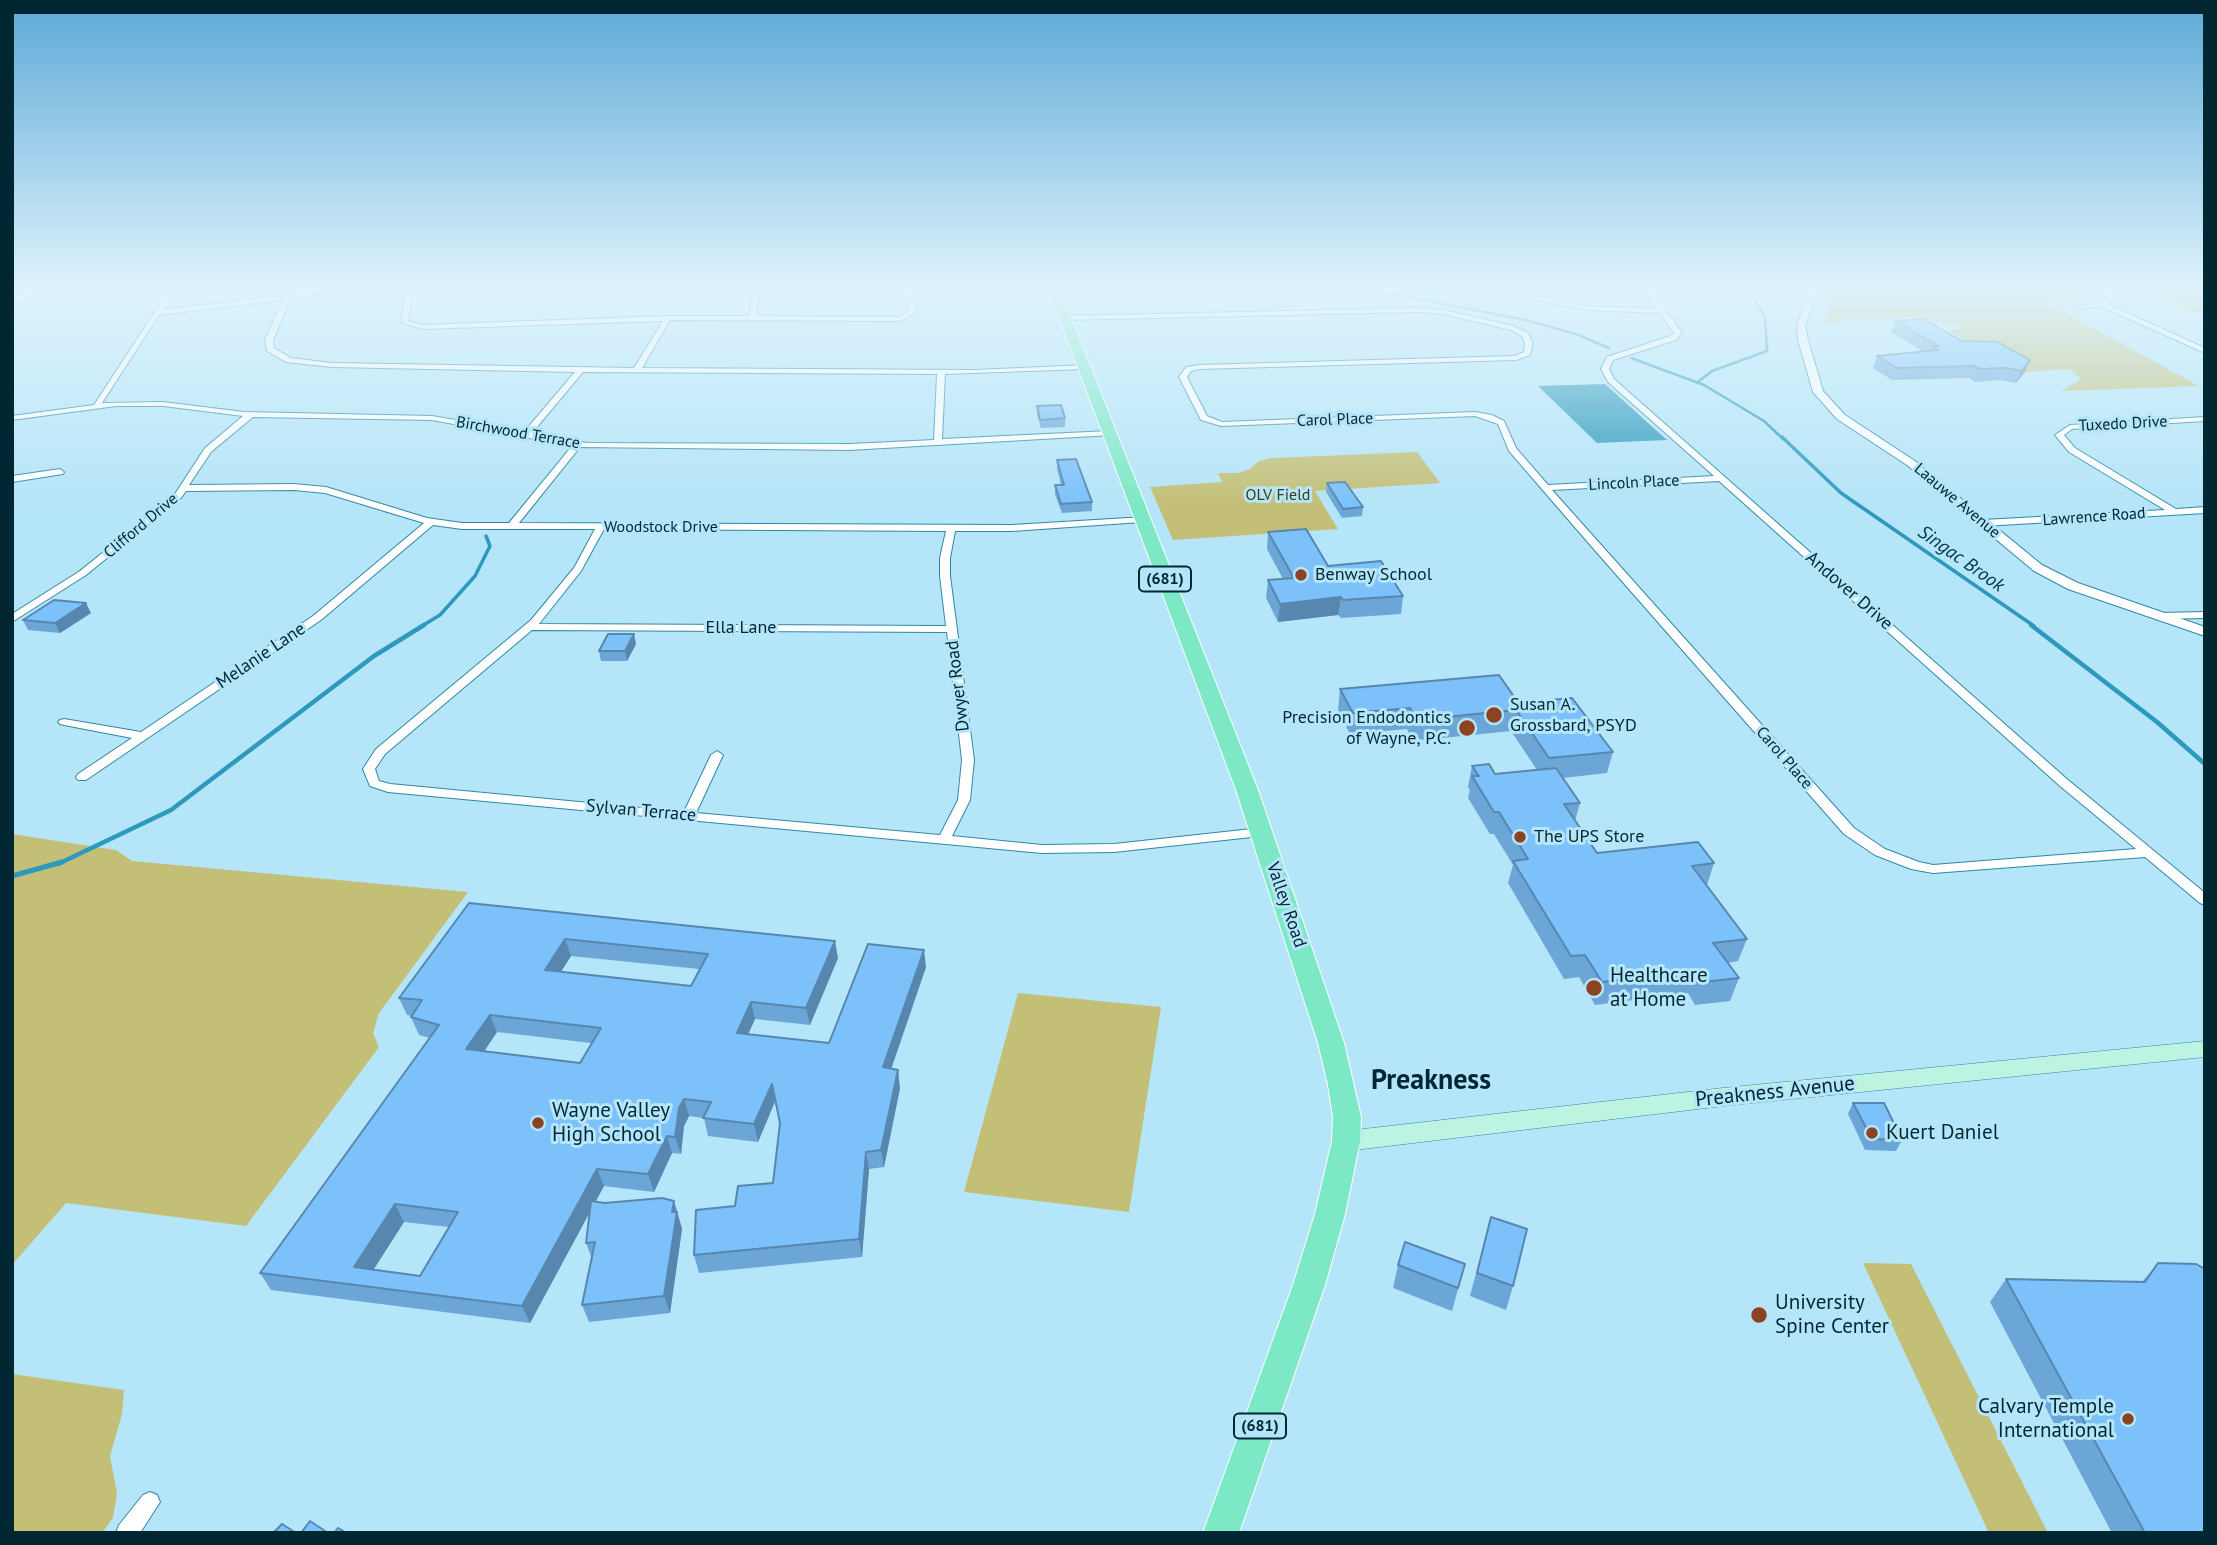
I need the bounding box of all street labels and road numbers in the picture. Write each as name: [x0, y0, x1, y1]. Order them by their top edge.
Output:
street label: Carol Place: [1297, 409, 1373, 431]
street label: Tuxedo Drive: [2078, 412, 2168, 436]
street label: Birchwood Terrace: [455, 413, 581, 453]
street label: Laauwe Avenue: [1910, 459, 2004, 543]
street label: Lincoln Place: [1588, 471, 1680, 495]
street label: Clifford Drive: [100, 489, 182, 563]
street label: Lawrence Road: [2042, 504, 2146, 530]
street label: Woodstock Drive: [604, 517, 718, 537]
street label: Andover Drive: [1801, 547, 1897, 635]
road number: (681): [1139, 566, 1191, 592]
street label: Ella Lane: [706, 617, 776, 639]
street label: Melanie Lane: [212, 618, 310, 694]
street label: Dwyer Road: [942, 639, 974, 733]
street label: Carol Place: [1752, 723, 1816, 793]
street label: Sylvan Terrace: [585, 795, 697, 827]
street label: Valley Road: [1261, 859, 1311, 951]
street label: Preakness Avenue: [1694, 1071, 1856, 1113]
road number: (681): [1234, 1414, 1286, 1438]

